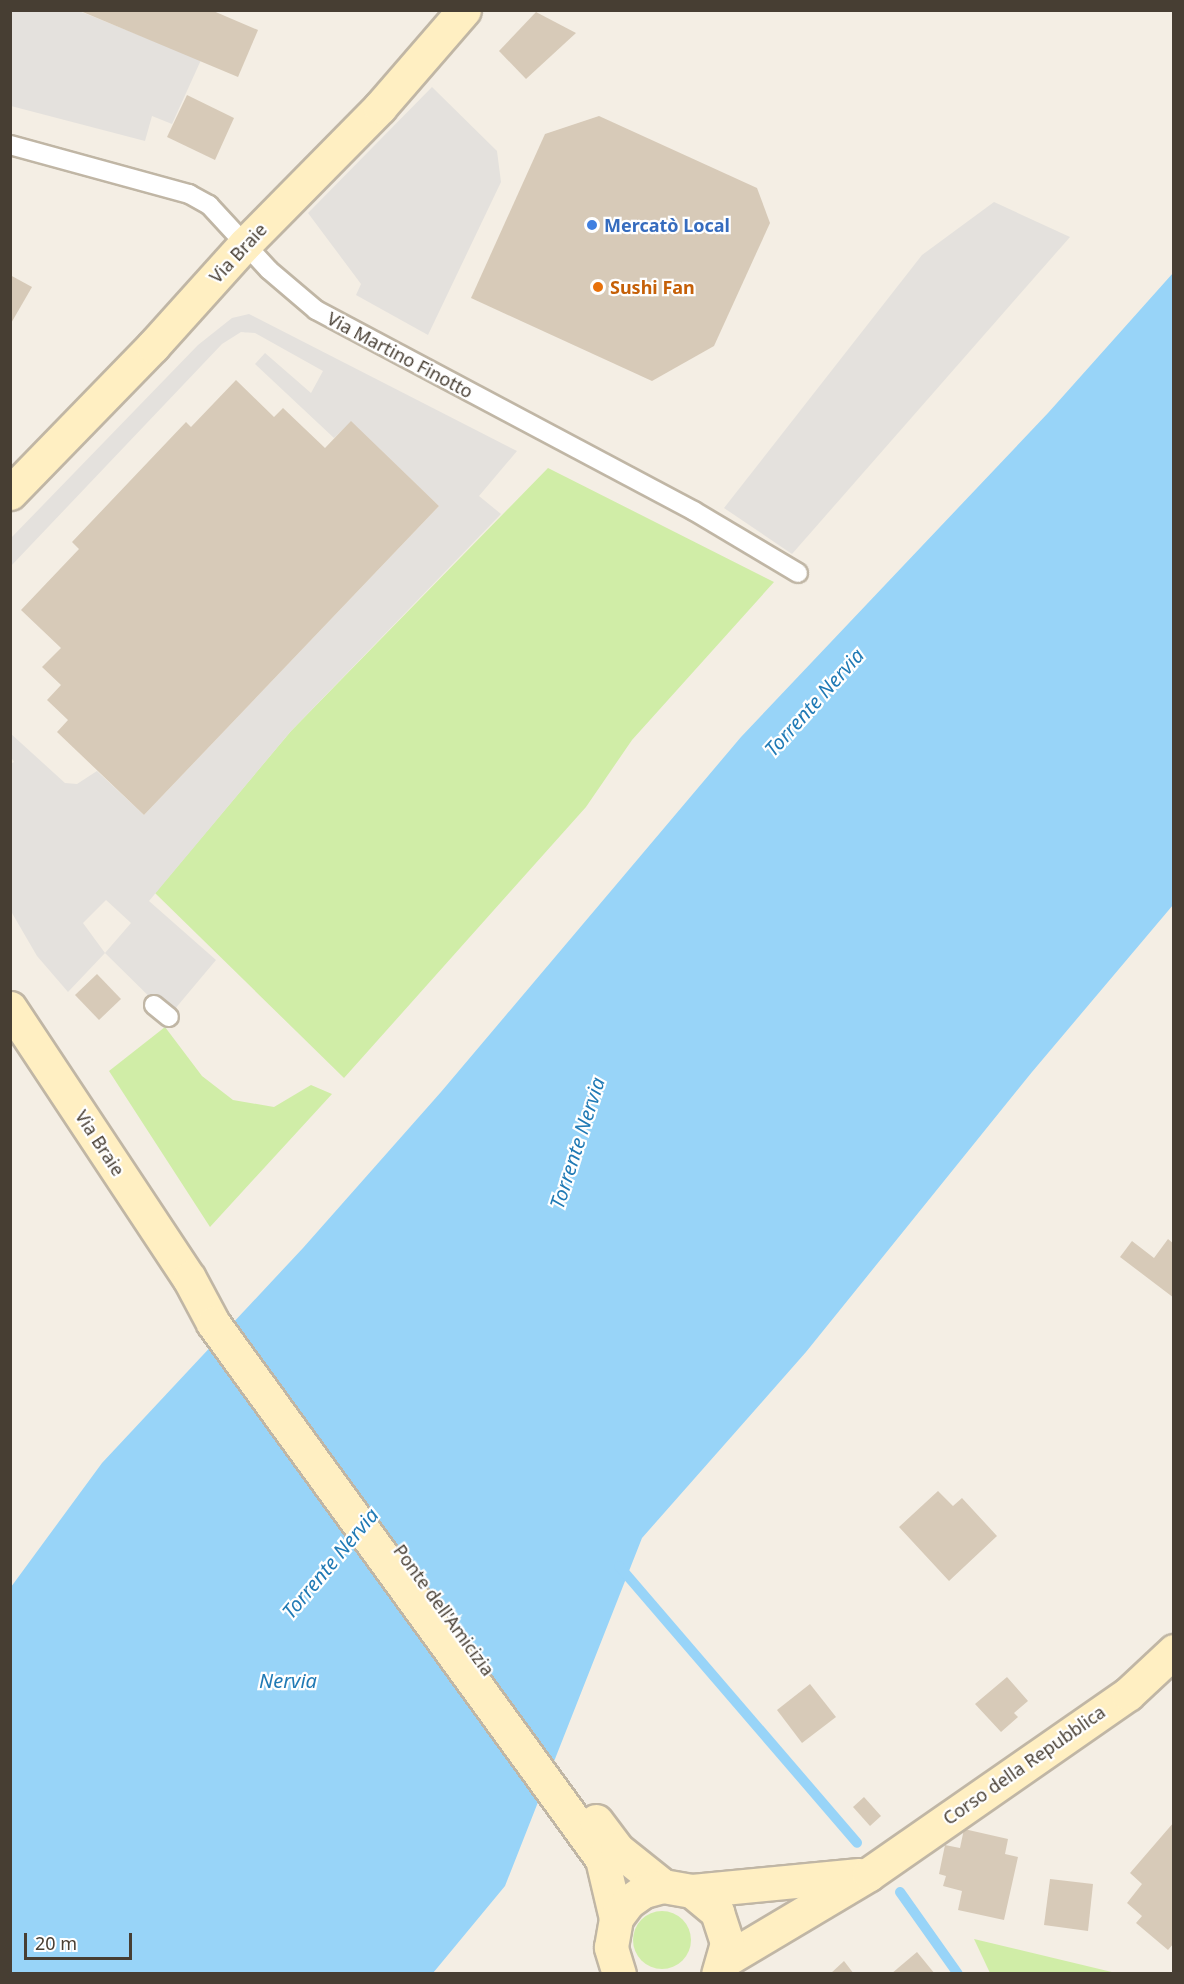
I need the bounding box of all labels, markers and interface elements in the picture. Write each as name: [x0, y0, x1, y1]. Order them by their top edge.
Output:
place label: Mercatò Local: [604, 214, 730, 236]
marker: Mercatò Local: [585, 218, 599, 232]
street label: Via Braie: [205, 219, 271, 287]
place label: Sushi Fan: [610, 276, 695, 298]
marker: Sushi Fan: [591, 280, 605, 294]
street label: Via Martino Finotto: [323, 307, 477, 403]
water label: Torrente Nervia: [759, 643, 869, 761]
water label: Torrente Nervia: [544, 1074, 610, 1212]
street label: Via Braie: [71, 1106, 129, 1180]
water label: Torrente Nervia: [277, 1503, 383, 1623]
street label: Ponte dell'Amicizia: [389, 1540, 499, 1680]
water label: Nervia: [259, 1668, 317, 1692]
street label: Corso della Repubblica: [939, 1701, 1109, 1829]
scale bar: [27, 1921, 135, 1959]
text: 20 m: [35, 1931, 77, 1955]

